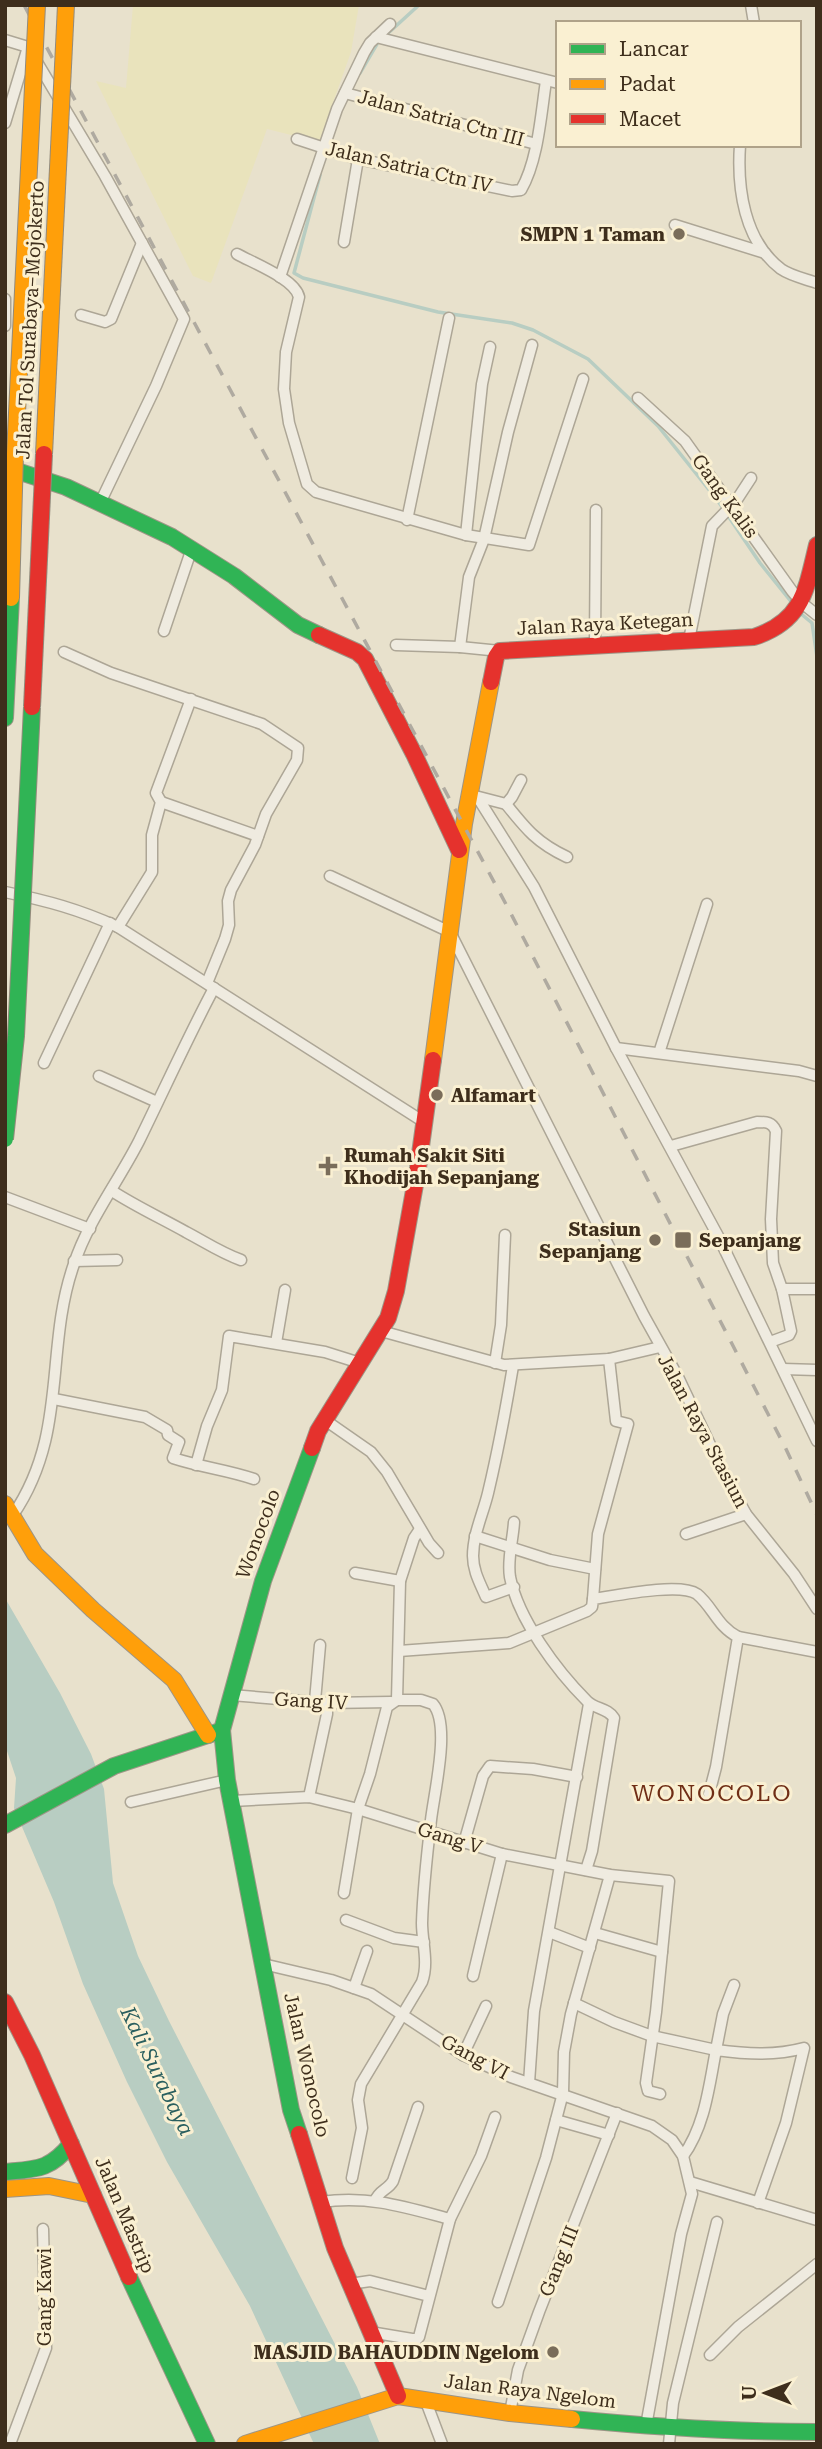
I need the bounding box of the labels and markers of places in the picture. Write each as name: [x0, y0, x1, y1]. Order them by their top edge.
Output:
place label: SMPN 1 Taman: [521, 223, 665, 246]
marker: SMPN 1 Taman: [671, 226, 687, 242]
place label: Alfamart: [451, 1084, 536, 1107]
marker: Alfamart: [429, 1087, 445, 1103]
place label: Rumah Sakit Siti Khodijah Sepanjang: [344, 1144, 539, 1189]
marker: Rumah Sakit Siti Khodijah Sepanjang: [318, 1156, 338, 1176]
place label: Stasiun Sepanjang: [539, 1218, 641, 1263]
place label: Sepanjang: [699, 1229, 801, 1252]
marker: Sepanjang: [673, 1230, 693, 1250]
marker: Stasiun Sepanjang: [647, 1232, 663, 1248]
place label: MASJID BAHAUDDIN Ngelom: [254, 2341, 540, 2364]
marker: MASJID BAHAUDDIN Ngelom: [545, 2344, 561, 2360]

